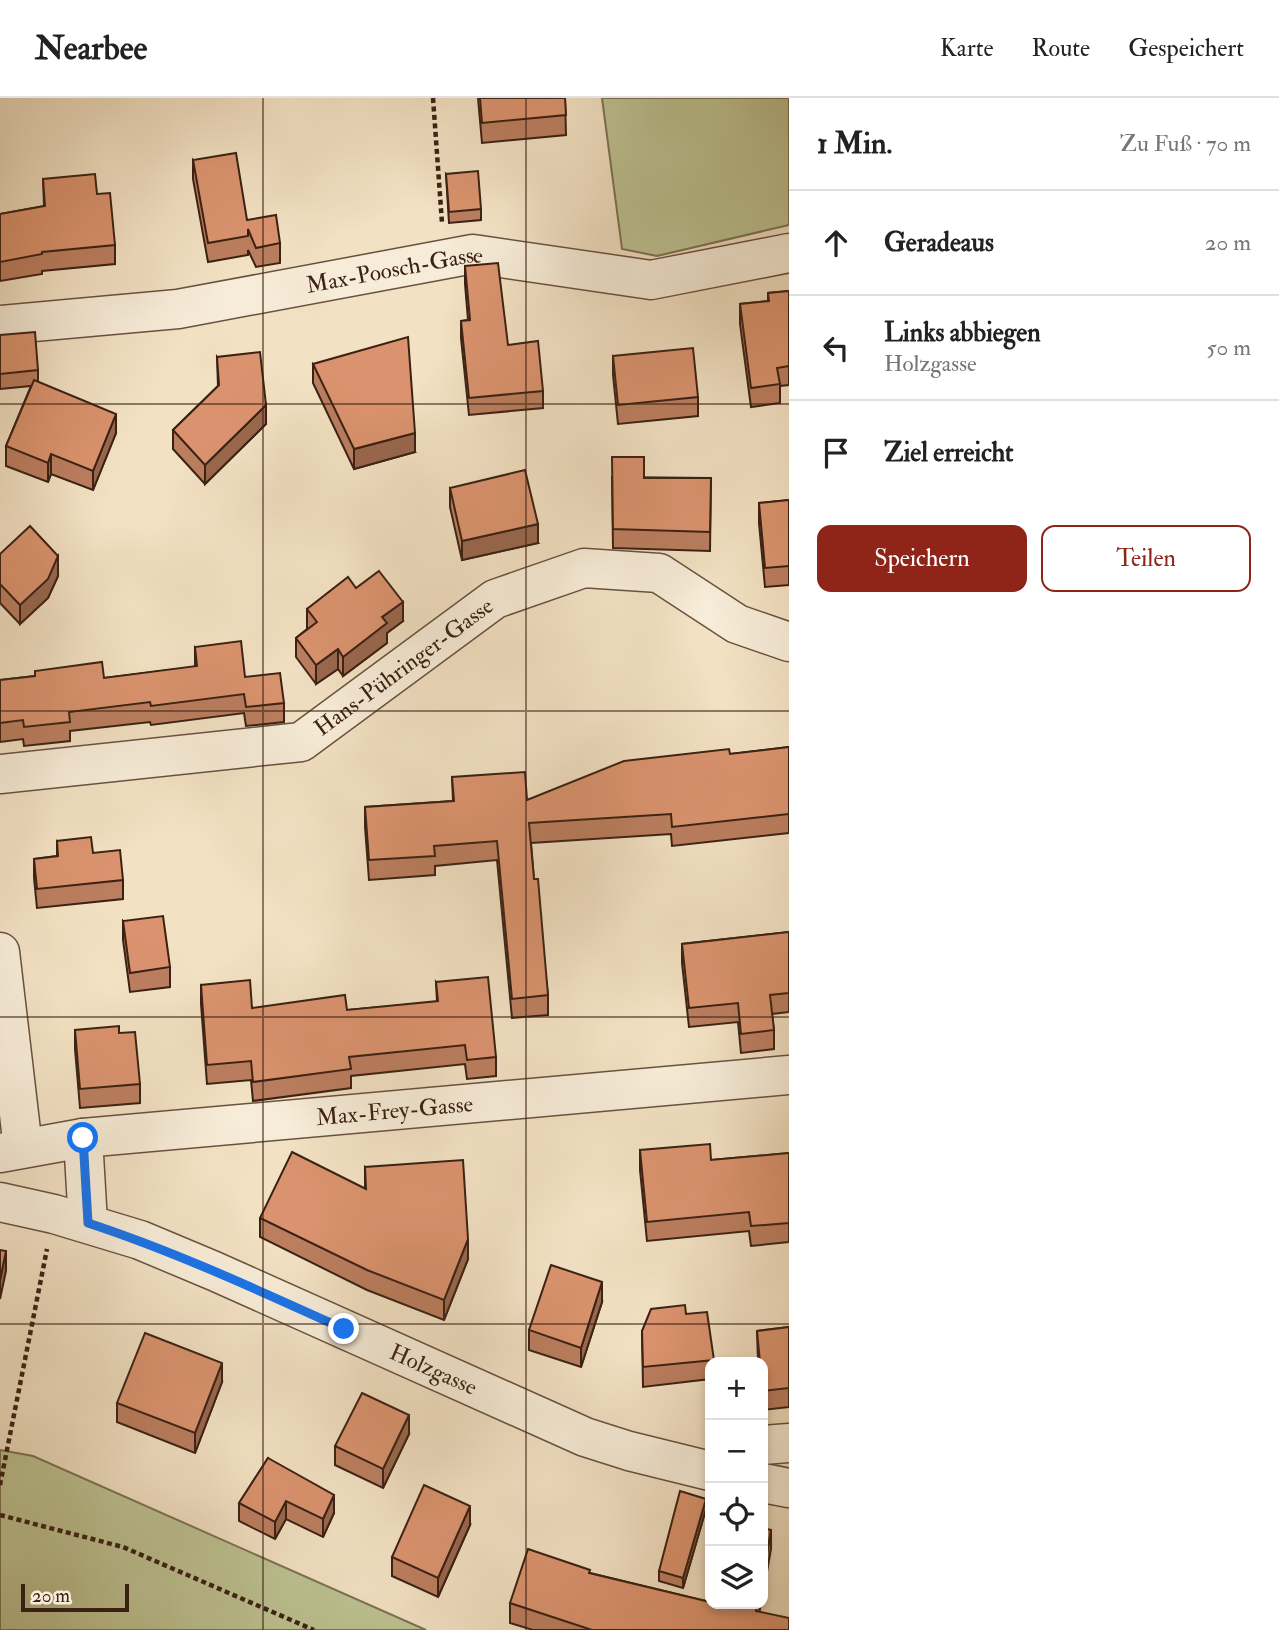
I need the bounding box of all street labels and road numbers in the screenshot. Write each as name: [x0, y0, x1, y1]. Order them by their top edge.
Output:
street label: Max-Poosch-Gasse: [304, 240, 485, 299]
street label: Hans-Pühringer-Gasse: [308, 591, 499, 742]
street label: Max-Frey-Gasse: [315, 1089, 475, 1132]
street label: Holzgasse: [385, 1337, 482, 1402]

